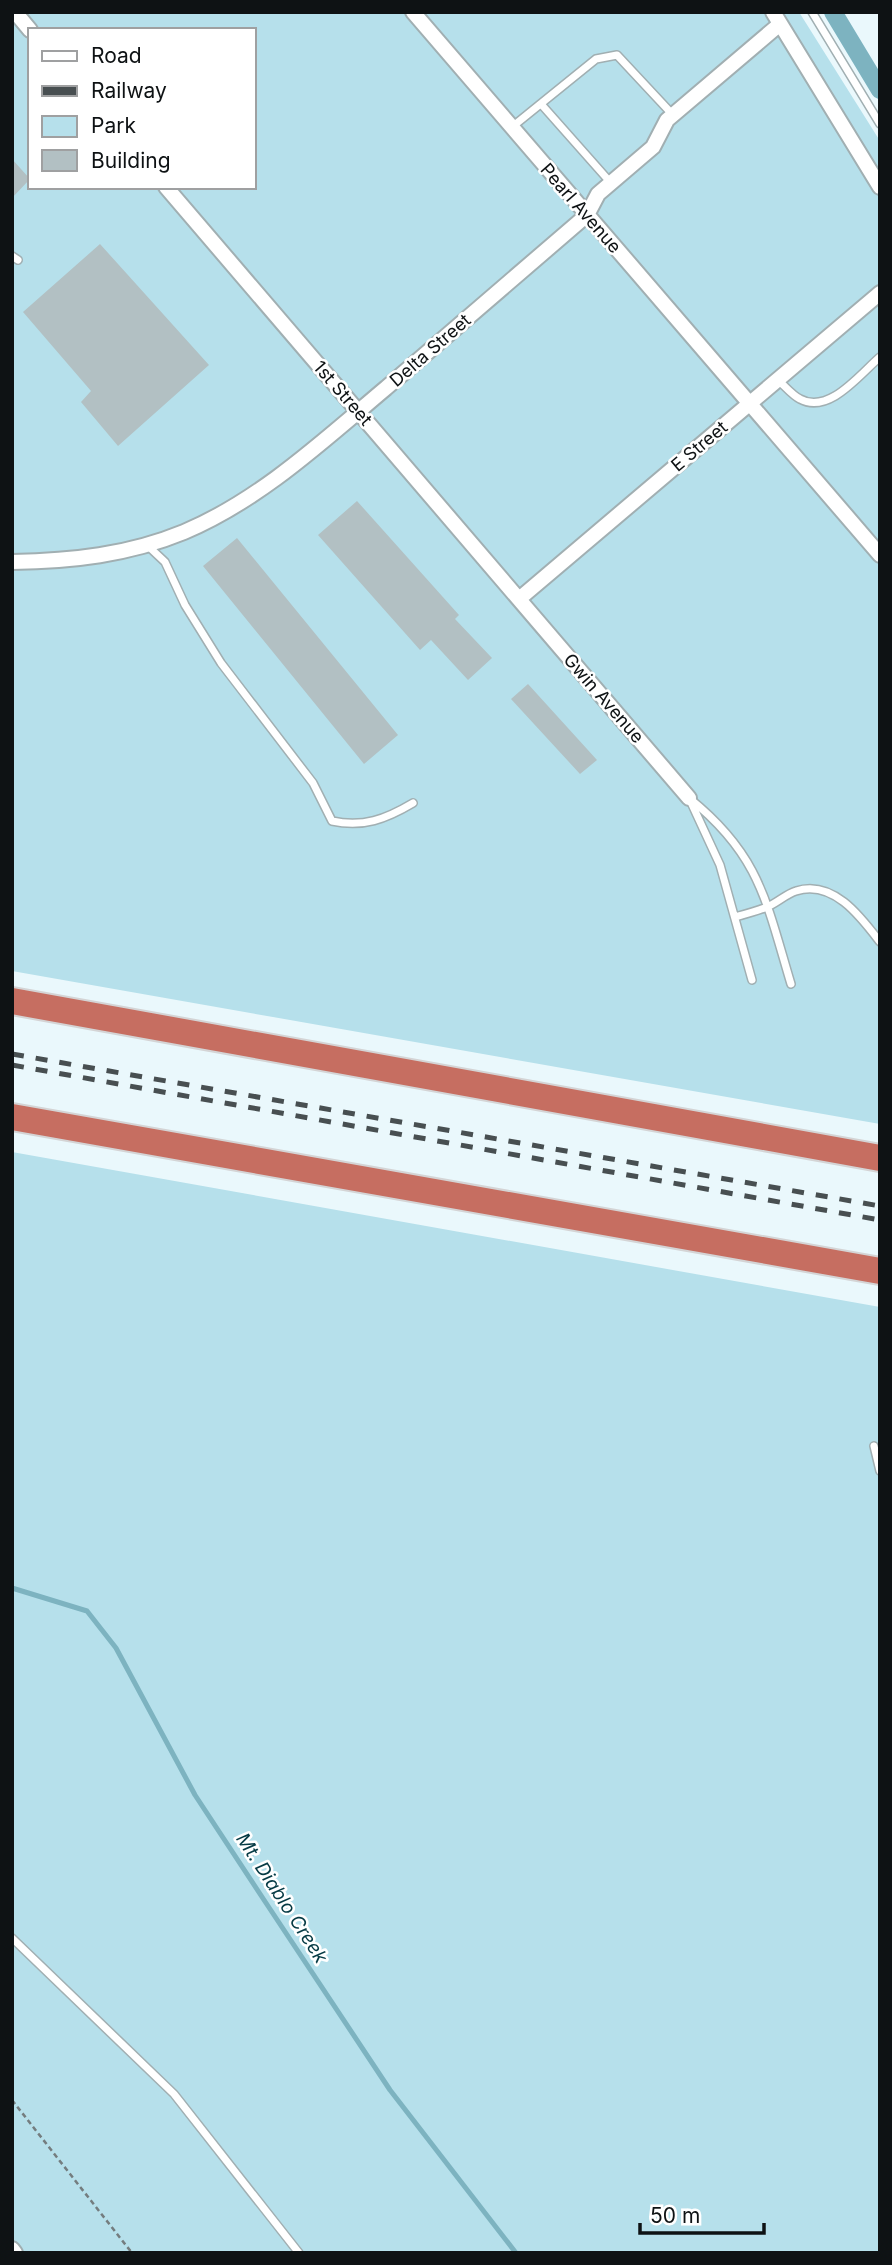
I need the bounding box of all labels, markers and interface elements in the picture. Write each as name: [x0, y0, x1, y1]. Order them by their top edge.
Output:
legend: [28, 28, 256, 189]
text: Road: [91, 43, 142, 68]
text: Railway: [91, 78, 167, 103]
text: Park: [91, 113, 136, 138]
text: Building: [91, 148, 171, 173]
street label: Pearl Avenue: [536, 159, 626, 257]
street label: Delta Street: [385, 309, 475, 391]
street label: 1st Street: [309, 356, 377, 430]
street label: E Street: [667, 416, 731, 475]
street label: Gwin Avenue: [560, 649, 648, 747]
water label: Mt. Diablo Creek: [231, 1829, 333, 1968]
scale bar: [640, 2192, 764, 2236]
text: 50 m: [650, 2203, 700, 2228]

